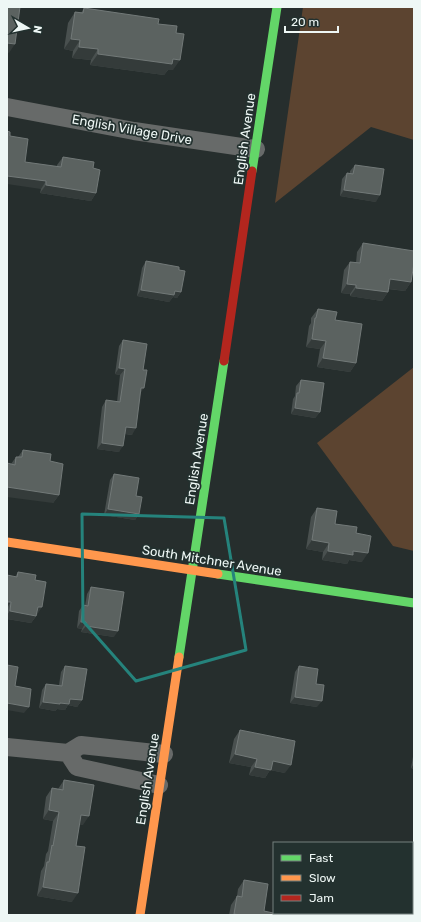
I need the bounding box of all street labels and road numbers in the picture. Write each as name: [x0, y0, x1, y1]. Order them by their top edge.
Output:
street label: English Avenue: [231, 92, 259, 186]
street label: English Village Drive: [70, 112, 193, 148]
street label: English Avenue: [182, 412, 212, 506]
street label: South Mitchner Avenue: [141, 542, 283, 579]
street label: English Avenue: [133, 732, 163, 826]

